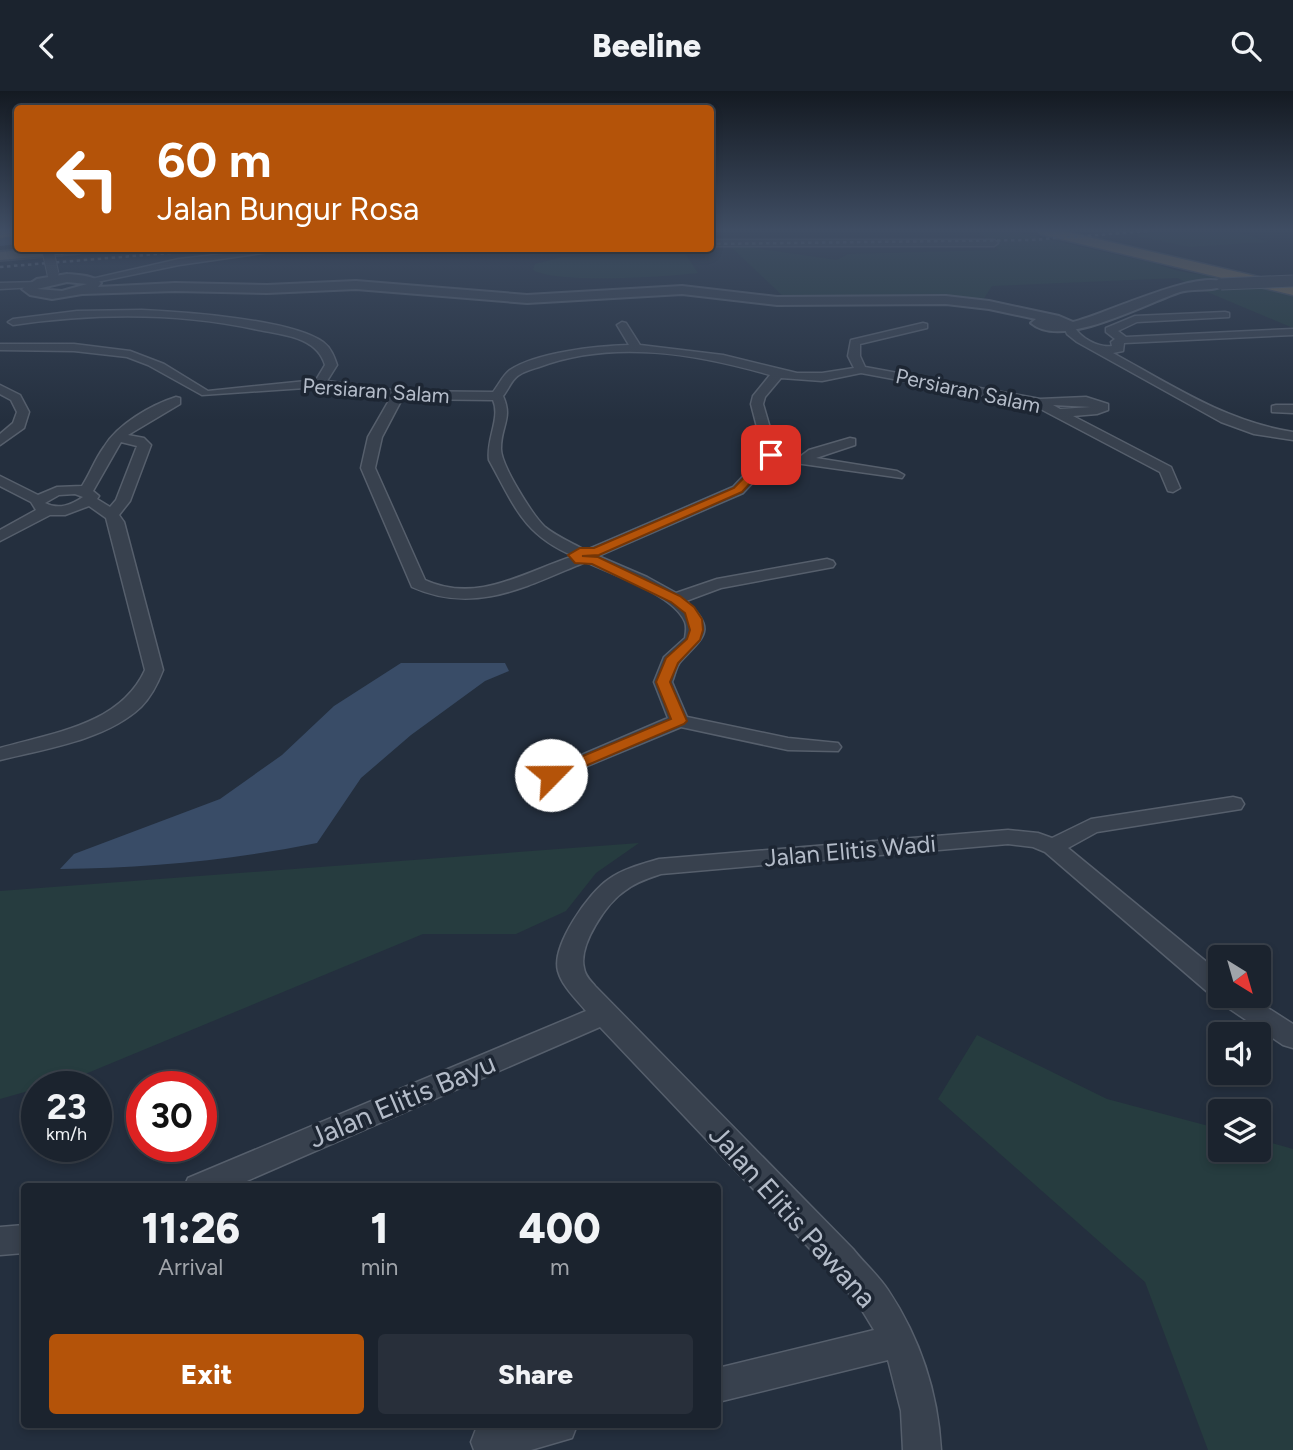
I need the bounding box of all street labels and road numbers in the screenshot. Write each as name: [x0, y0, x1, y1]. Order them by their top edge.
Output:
street label: Persiaran Salam: [893, 363, 1043, 418]
street label: Persiaran Salam: [302, 373, 450, 408]
street label: Jalan Elitis Wadi: [763, 829, 937, 872]
street label: Jalan Elitis Bayu: [304, 1045, 500, 1155]
street label: Jalan Elitis Pawana: [702, 1118, 884, 1314]

